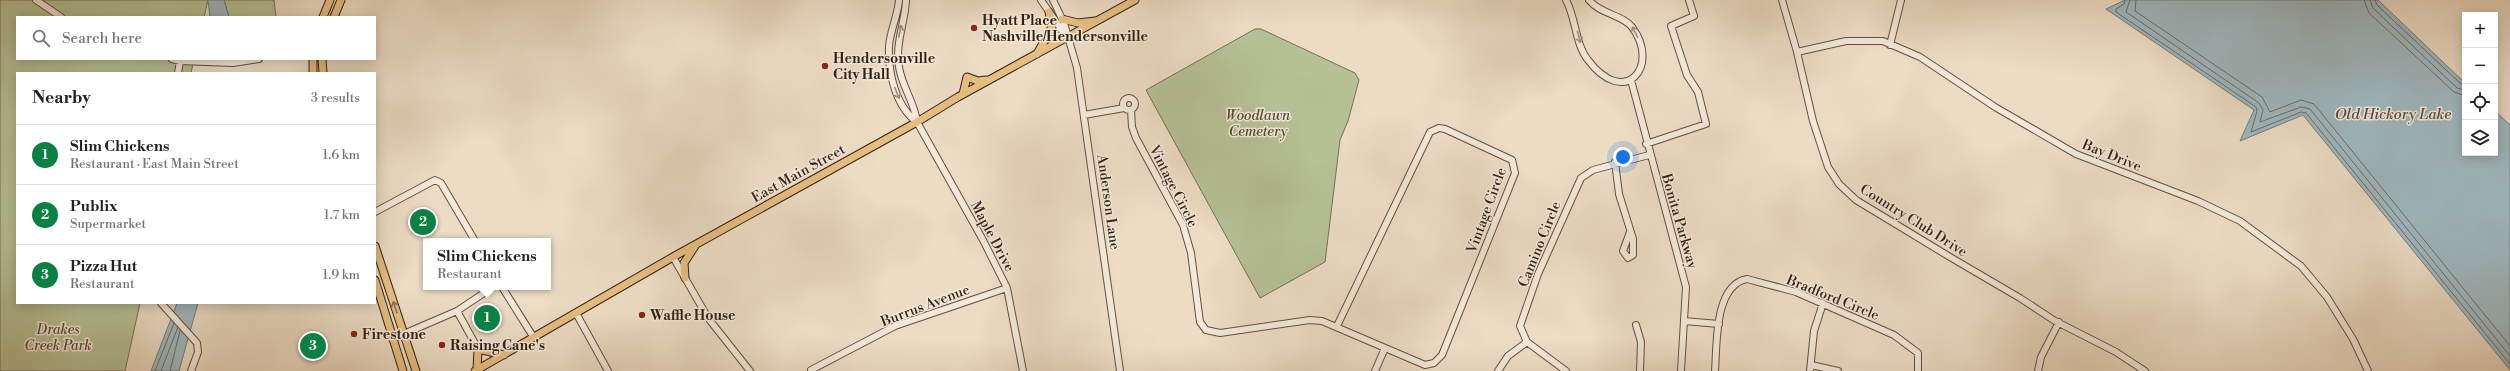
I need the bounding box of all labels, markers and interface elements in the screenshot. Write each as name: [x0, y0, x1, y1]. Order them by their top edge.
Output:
place label: Hyatt Place Nashville/Hendersonville: [982, 12, 1149, 46]
map controls: [2462, 12, 2498, 156]
button: +: [2462, 12, 2498, 48]
search box: [16, 16, 376, 60]
marker: Hyatt Place Nashville/Hendersonville: [969, 23, 979, 33]
one-way arrow: [897, 25, 905, 38]
icon: search: [30, 27, 52, 49]
one-way arrow: [1630, 27, 1638, 39]
text: Search here: [62, 29, 142, 48]
one-way arrow: [1576, 30, 1583, 43]
button: −: [2462, 48, 2498, 84]
place label: Hendersonville City Hall: [833, 50, 936, 84]
marker: Hendersonville City Hall: [820, 61, 830, 71]
button: locate: [2462, 84, 2498, 120]
text: Nearby: [32, 87, 91, 109]
one-way arrow: [893, 87, 901, 99]
text: 3 results: [311, 90, 360, 106]
water label: Old Hickory Lake: [2335, 105, 2451, 124]
park label: Woodlawn Cemetery: [1226, 107, 1290, 141]
button: layers: [2462, 120, 2498, 156]
street label: Bay Drive: [2079, 136, 2144, 176]
text: Slim Chickens: [70, 137, 169, 156]
street label: East Main Street: [749, 141, 848, 207]
street label: Vintage Circle: [1144, 141, 1202, 231]
text: 1: [42, 147, 48, 163]
text: 1.6 km: [323, 147, 360, 163]
your location: [1613, 147, 1633, 167]
street label: Anderson Lane: [1092, 152, 1124, 251]
text: Restaurant · East Main Street: [70, 156, 239, 172]
street label: Vintage Circle: [1463, 165, 1511, 257]
street label: Bonita Parkway: [1657, 171, 1701, 271]
street label: Country Club Drive: [1856, 181, 1971, 261]
text: Publix: [70, 197, 118, 216]
street label: Maple Drive: [966, 198, 1018, 275]
street label: Camino Circle: [1515, 199, 1565, 290]
text: 2: [41, 207, 49, 223]
text: 1.7 km: [324, 207, 360, 223]
pin: 2: [410, 207, 436, 237]
text: Supermarket: [70, 216, 146, 232]
popup: [423, 238, 551, 290]
text: Slim Chickens: [437, 247, 537, 266]
text: Pizza Hut: [70, 257, 137, 276]
text: Restaurant: [437, 266, 502, 282]
text: 3: [41, 267, 49, 283]
text: 1.9 km: [323, 267, 360, 283]
street label: Bradford Circle: [1783, 271, 1882, 325]
text: Restaurant: [70, 276, 135, 292]
street label: Burrus Avenue: [877, 281, 972, 331]
one-way arrow: [391, 301, 398, 314]
pin: 1: [474, 303, 500, 333]
place label: Waffle House: [649, 307, 736, 325]
marker: Waffle House: [637, 310, 647, 320]
park label: Drakes Creek Park: [24, 321, 92, 355]
place label: Firestone: [362, 326, 426, 344]
marker: Firestone: [349, 329, 359, 339]
pin: 3: [300, 331, 326, 361]
place label: Raising Cane's: [450, 337, 545, 355]
marker: Raising Cane's: [437, 340, 447, 350]

